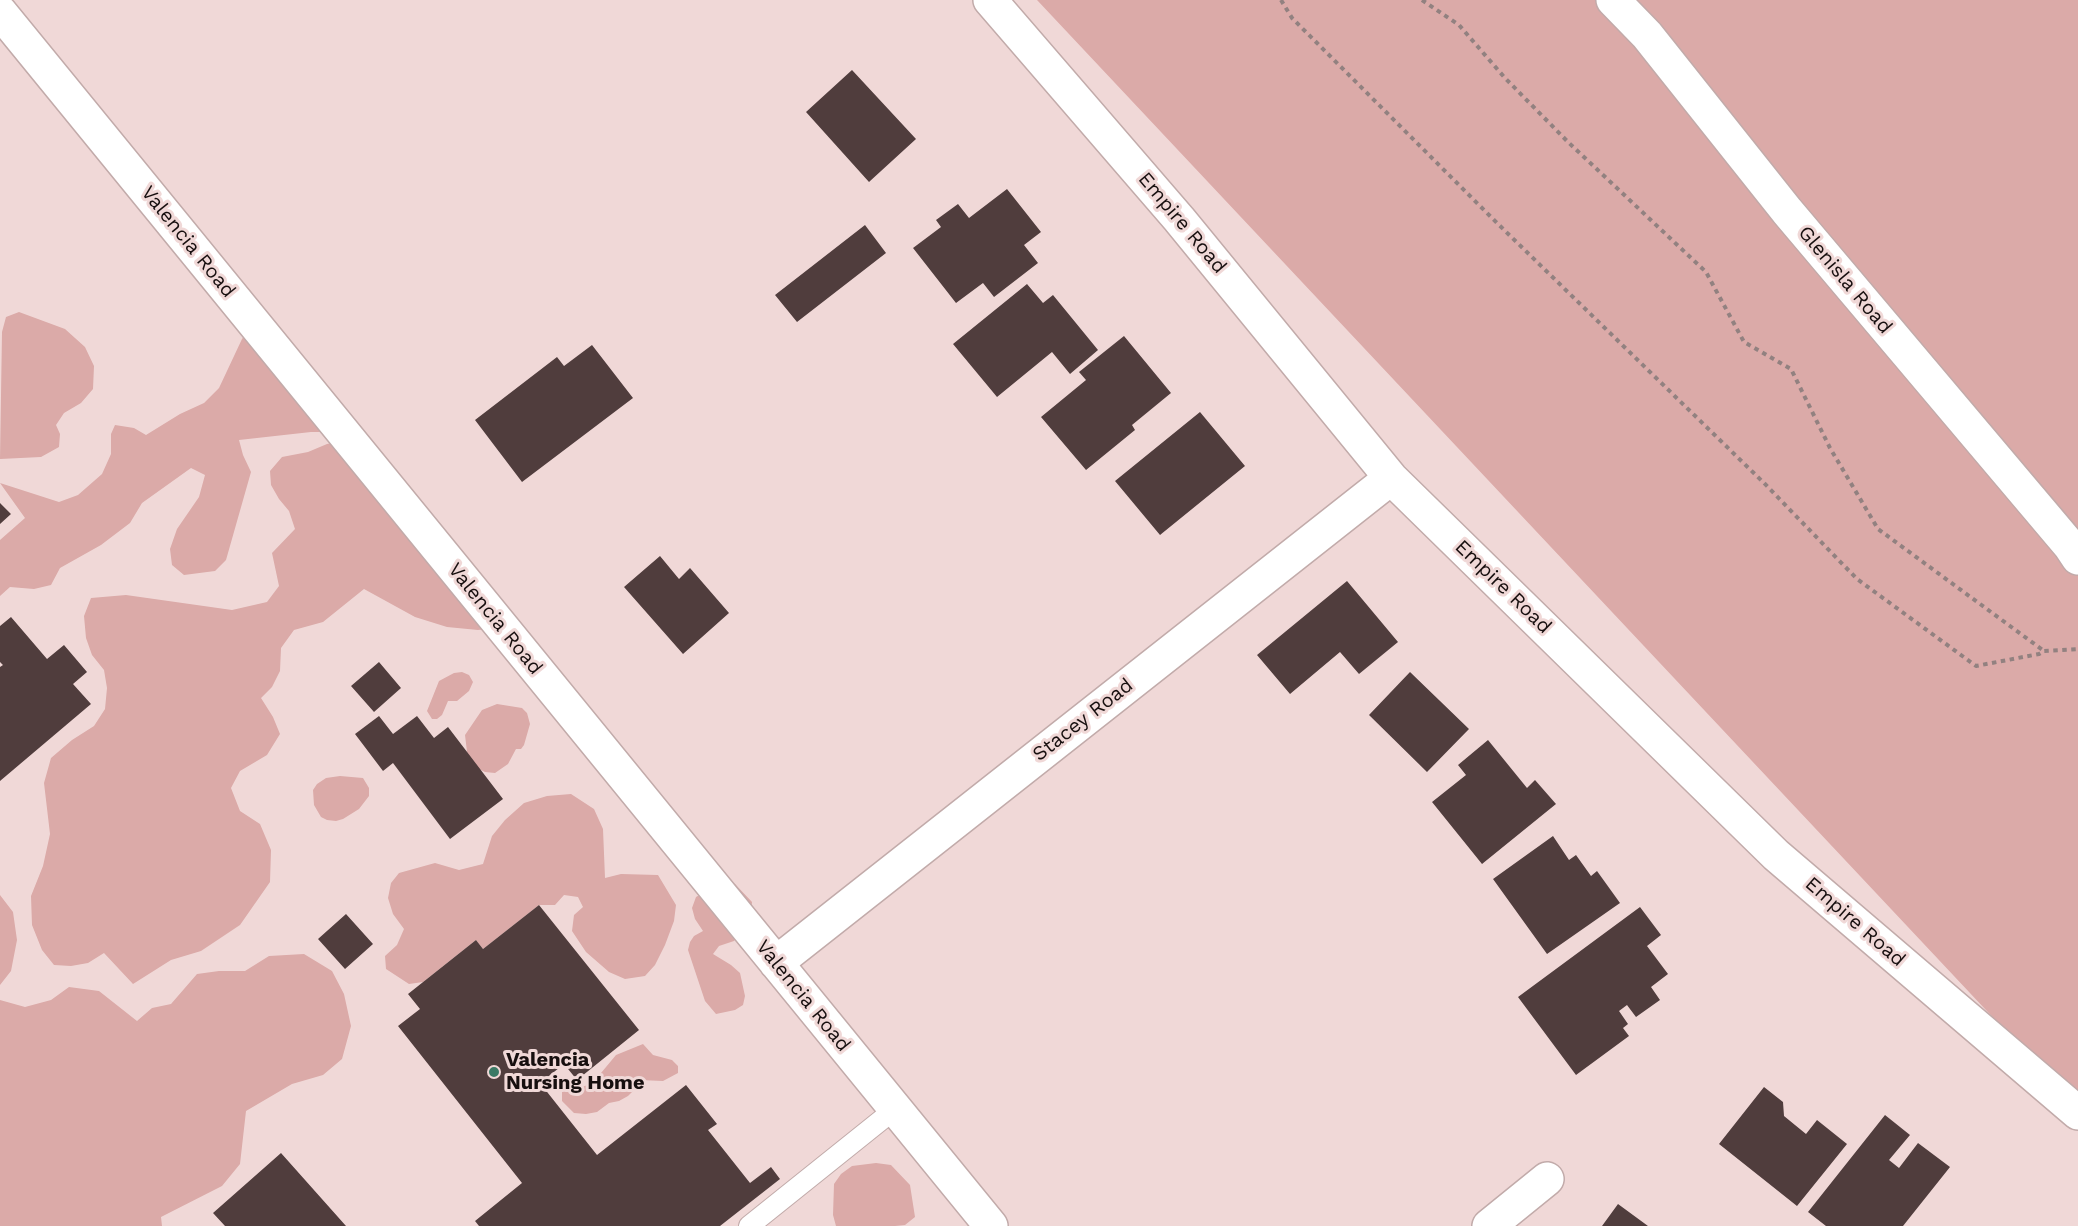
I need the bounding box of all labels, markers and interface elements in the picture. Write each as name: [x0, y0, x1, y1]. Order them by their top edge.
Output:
street label: Empire Road: [1133, 168, 1231, 278]
street label: Valencia Road: [136, 181, 240, 303]
street label: Glenisla Road: [1793, 221, 1897, 339]
street label: Empire Road: [1450, 535, 1556, 639]
street label: Valencia Road: [443, 558, 547, 680]
street label: Stacey Road: [1028, 673, 1138, 767]
street label: Empire Road: [1800, 872, 1910, 972]
street label: Valencia Road: [751, 935, 855, 1057]
place label: Valencia Nursing Home: [506, 1048, 645, 1095]
marker: Valencia Nursing Home: [487, 1065, 501, 1079]

